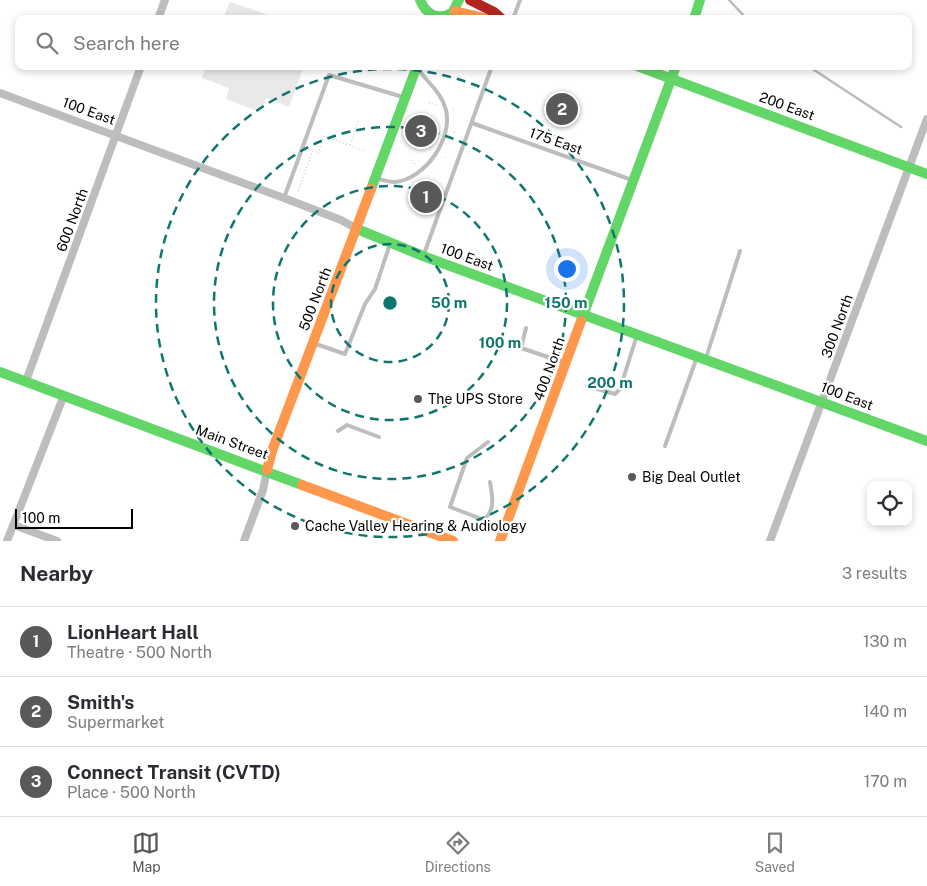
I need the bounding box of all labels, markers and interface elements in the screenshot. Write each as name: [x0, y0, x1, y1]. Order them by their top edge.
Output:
search box: [15, 15, 912, 70]
icon: search: [33, 29, 61, 57]
text: Search here: [73, 32, 180, 54]
street label: 200 East: [757, 89, 817, 123]
pin: 2: [546, 90, 578, 128]
street label: 100 East: [61, 94, 117, 128]
pin: 3: [405, 112, 437, 150]
street label: 175 East: [527, 124, 585, 158]
pin: 1: [410, 178, 442, 216]
street label: 600 North: [53, 186, 91, 254]
street label: 100 East: [439, 240, 495, 274]
your location: [554, 256, 580, 282]
street label: 500 North: [296, 265, 334, 333]
street label: 300 North: [818, 292, 856, 360]
centre of rings: [381, 294, 399, 312]
text: 50 m: [431, 294, 467, 311]
text: 150 m: [544, 294, 588, 311]
text: 100 m: [479, 334, 521, 351]
street label: 400 North: [530, 335, 568, 403]
text: 200 m: [587, 374, 633, 391]
street label: 100 East: [819, 379, 875, 413]
place label: The UPS Store: [428, 391, 523, 407]
marker: The UPS Store: [412, 393, 424, 405]
street label: Main Street: [194, 421, 270, 463]
place label: Big Deal Outlet: [642, 469, 741, 485]
marker: Big Deal Outlet: [626, 471, 638, 483]
map controls: [867, 481, 912, 526]
button: locate: [867, 481, 912, 526]
scale bar: [15, 506, 132, 529]
text: 100 m: [22, 510, 60, 526]
place label: Cache Valley Hearing & Audiology: [305, 518, 527, 534]
marker: Cache Valley Hearing & Audiology: [289, 520, 301, 532]
text: Nearby: [20, 561, 93, 586]
text: 3 results: [842, 564, 907, 583]
text: LionHeart Hall: [67, 621, 199, 643]
text: 1: [33, 632, 39, 651]
text: 130 m: [863, 632, 907, 651]
text: Theatre · 500 North: [67, 643, 212, 662]
text: Smith's: [67, 691, 134, 713]
text: 2: [31, 702, 41, 721]
text: 140 m: [863, 702, 907, 721]
text: Supermarket: [67, 713, 164, 732]
text: Connect Transit (CVTD): [67, 761, 281, 783]
text: 3: [31, 772, 41, 791]
text: 170 m: [864, 772, 907, 791]
text: Place · 500 North: [67, 783, 196, 802]
tab: Map: [132, 829, 161, 875]
tab: Directions: [425, 829, 491, 875]
tab: Saved: [755, 829, 795, 875]

